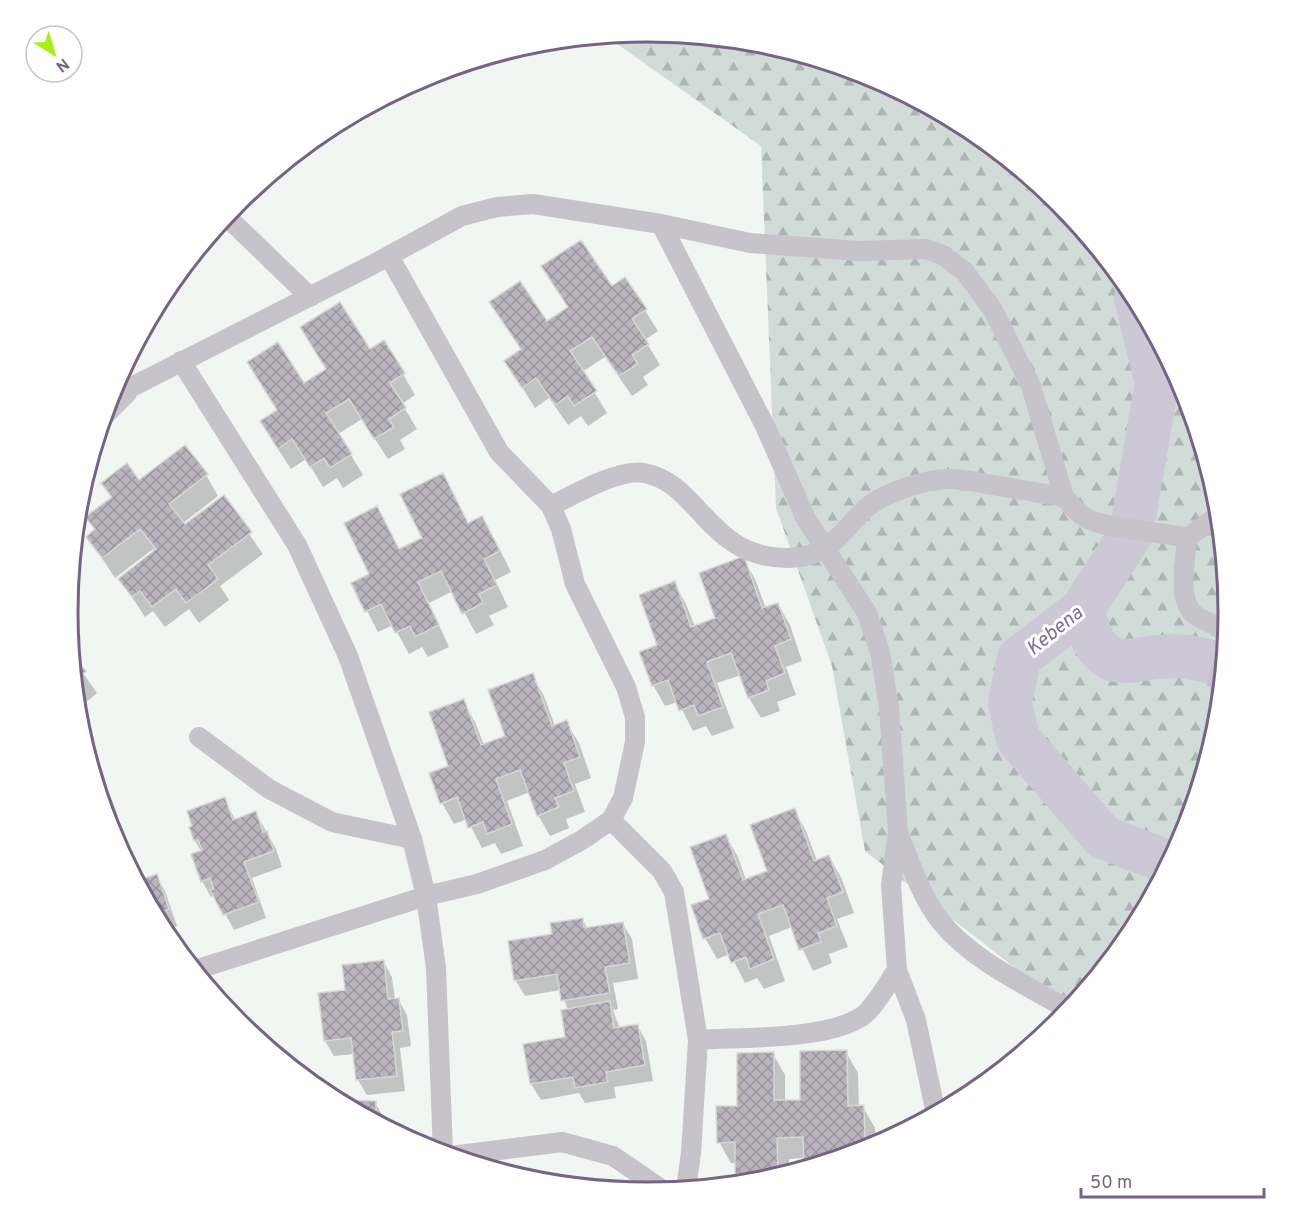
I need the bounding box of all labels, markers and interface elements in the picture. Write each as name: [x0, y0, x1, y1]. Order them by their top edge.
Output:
north arrow: [24, 24, 84, 84]
text: N: [51, 53, 72, 76]
water label: Kebena: [1022, 601, 1089, 662]
scale bar: [1081, 1161, 1264, 1199]
text: 50 m: [1090, 1172, 1132, 1195]

